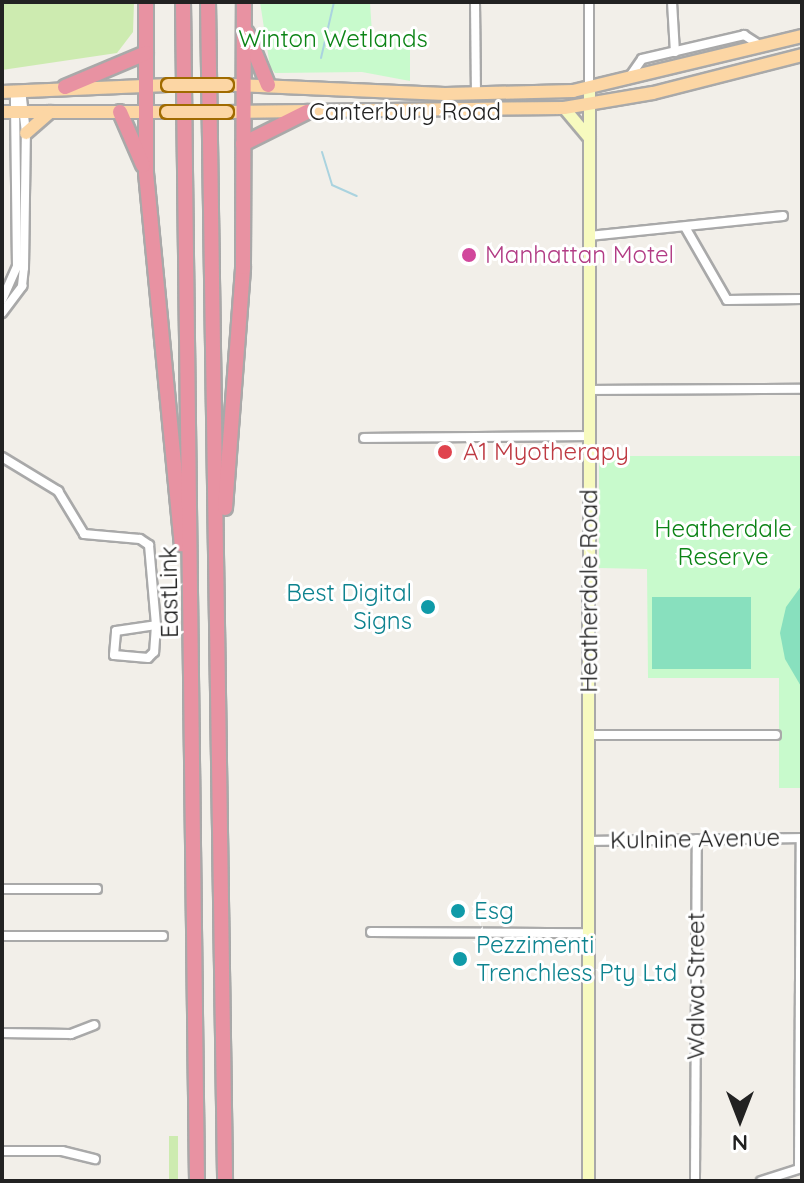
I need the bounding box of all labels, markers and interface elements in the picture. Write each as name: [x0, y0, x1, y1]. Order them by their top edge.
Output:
park label: Winton Wetlands: [238, 25, 428, 53]
street label: Canterbury Road: [309, 98, 501, 126]
place label: Manhattan Motel: [485, 241, 674, 269]
marker: Manhattan Motel: [460, 246, 478, 264]
place label: A1 Myotherapy: [463, 438, 629, 466]
marker: A1 Myotherapy: [434, 441, 456, 463]
street label: Heatherdale Road: [575, 489, 603, 693]
park label: Heatherdale Reserve: [654, 515, 792, 571]
street label: EastLink: [154, 546, 184, 638]
place label: Best Digital Signs: [286, 579, 412, 635]
marker: Best Digital Signs: [419, 598, 437, 616]
street label: Kulnine Avenue: [610, 823, 780, 855]
place label: Esg: [474, 897, 514, 925]
marker: Esg: [449, 902, 467, 920]
street label: Walwa Street: [682, 912, 710, 1060]
place label: Pezzimenti Trenchless Pty Ltd: [476, 931, 677, 987]
marker: Pezzimenti Trenchless Pty Ltd: [451, 950, 469, 968]
north arrow: [700, 1079, 780, 1159]
text: N: [732, 1129, 748, 1157]

